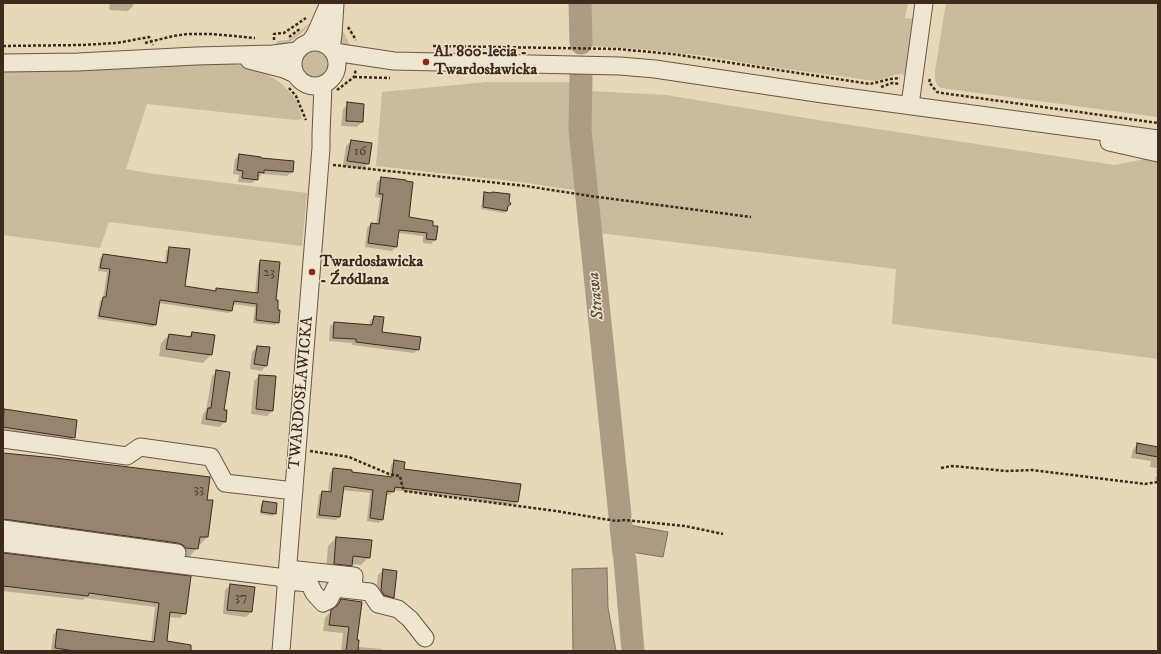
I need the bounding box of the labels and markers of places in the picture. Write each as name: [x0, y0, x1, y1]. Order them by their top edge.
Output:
place label: Al. 800-lecia - Twardosławicka: [434, 43, 537, 81]
marker: Al. 800-lecia - Twardosławicka: [421, 57, 431, 67]
place label: Twardosławicka - Źródlana: [320, 253, 423, 291]
marker: Twardosławicka - Źródlana: [307, 267, 317, 277]

